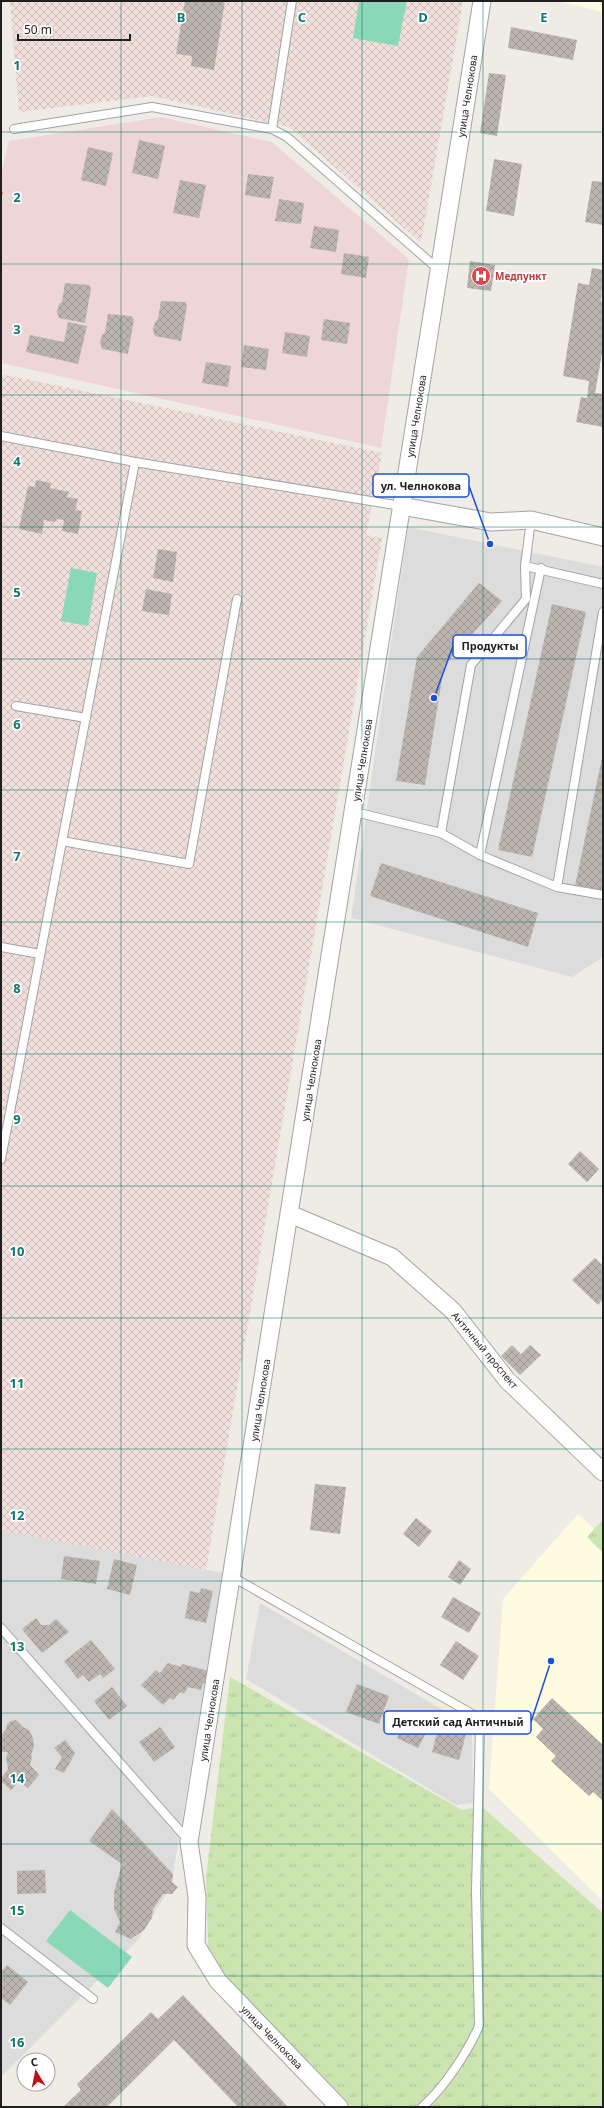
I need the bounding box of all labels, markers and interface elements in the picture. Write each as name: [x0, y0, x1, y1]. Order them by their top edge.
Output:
text: B: [177, 8, 185, 26]
text: C: [298, 8, 306, 26]
text: D: [418, 8, 428, 26]
text: E: [540, 8, 548, 26]
scale bar: [18, 16, 130, 42]
text: 50 m: [24, 21, 52, 38]
street label: улица Челнокова: [454, 54, 480, 138]
text: 1: [13, 56, 21, 74]
text: 2: [13, 188, 21, 206]
hospital icon: Медпункт: [470, 265, 492, 287]
place label: Медпункт: [495, 269, 547, 283]
text: 3: [13, 320, 21, 338]
street label: улица Челнокова: [403, 374, 429, 458]
text: 4: [13, 452, 21, 470]
callout: ул. Челнокова: [373, 474, 469, 497]
text: ул. Челнокова: [380, 478, 461, 493]
text: 5: [13, 583, 21, 601]
callout: Продукты: [453, 635, 526, 658]
text: Продукты: [461, 638, 519, 653]
text: 6: [13, 715, 21, 733]
street label: улица Челнокова: [349, 718, 375, 802]
text: 7: [13, 847, 21, 865]
text: 8: [13, 979, 21, 997]
street label: улица Челнокова: [298, 1038, 324, 1122]
text: 9: [13, 1110, 21, 1128]
text: 10: [10, 1242, 24, 1260]
street label: Античный проспект: [449, 1309, 522, 1392]
street label: улица Челнокова: [247, 1358, 273, 1442]
text: 11: [10, 1374, 24, 1392]
text: 12: [10, 1506, 24, 1524]
text: 13: [10, 1637, 24, 1655]
street label: улица Челнокова: [196, 1678, 222, 1762]
callout: Детский сад Античный: [384, 1711, 531, 1734]
text: Детский сад Античный: [392, 1714, 524, 1729]
text: 14: [10, 1769, 25, 1787]
text: 15: [10, 1901, 24, 1919]
street label: улица Челнокова: [238, 2002, 306, 2072]
text: 16: [10, 2033, 24, 2051]
north arrow: [16, 2052, 56, 2092]
text: С: [29, 2054, 39, 2070]

